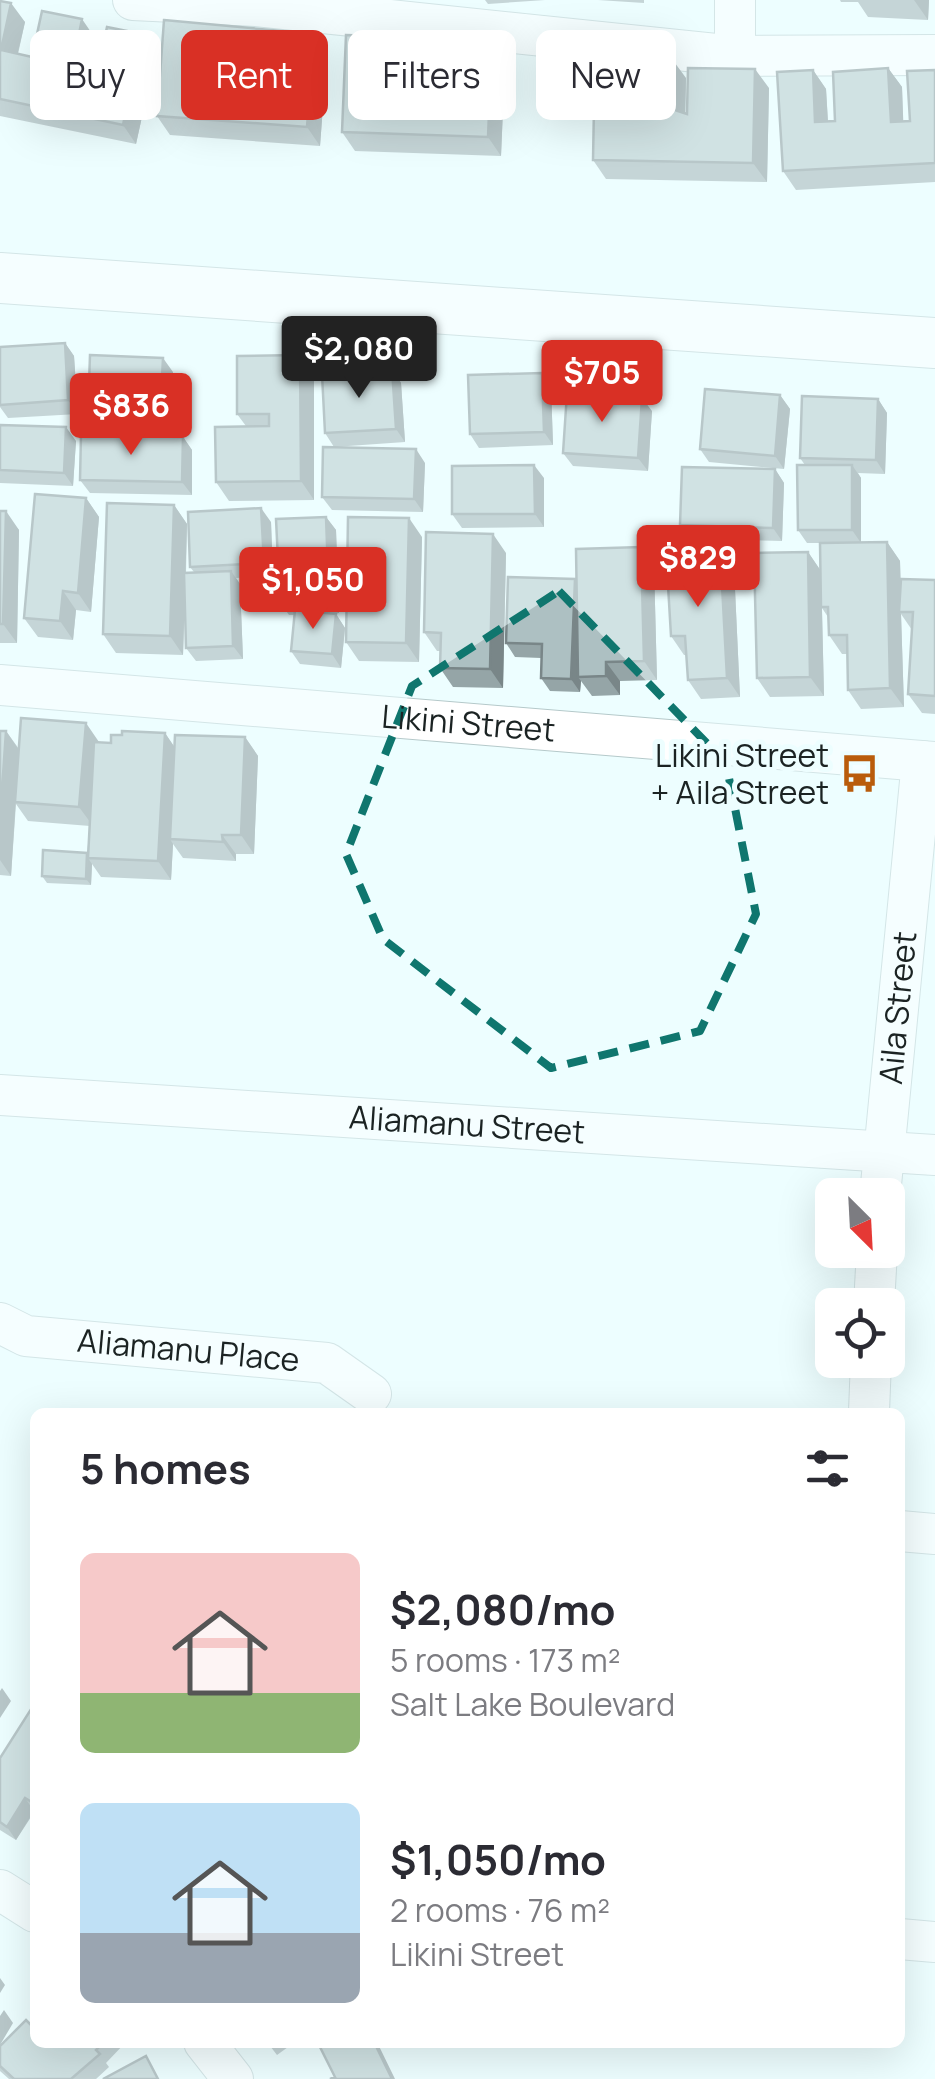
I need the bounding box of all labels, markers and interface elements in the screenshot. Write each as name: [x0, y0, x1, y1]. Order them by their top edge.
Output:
chip: Buy: [30, 30, 161, 120]
chip: Rent: [181, 30, 328, 120]
chip: Filters: [348, 30, 516, 120]
chip: New: [536, 30, 676, 120]
pin: $2,080: [278, 316, 440, 401]
text: $2,080: [304, 326, 414, 370]
pin: $705: [543, 340, 661, 425]
text: $705: [564, 350, 640, 394]
pin: $836: [72, 373, 190, 458]
text: $836: [92, 383, 170, 427]
pin: $829: [639, 525, 757, 610]
text: $829: [659, 535, 737, 579]
pin: $1,050: [232, 547, 394, 632]
text: $1,050: [261, 557, 365, 601]
street label: Likini Street: [380, 694, 557, 752]
place label: Likini Street + Aila Street: [651, 733, 829, 814]
bus stop icon: Likini Street + Aila Street: [838, 753, 880, 795]
street label: Aila Street: [868, 929, 926, 1086]
street label: Aliamanu Street: [348, 1094, 586, 1153]
north arrow: [815, 1178, 905, 1268]
map controls: [815, 1178, 905, 1378]
button: locate: [815, 1288, 905, 1378]
street label: Aliamanu Place: [75, 1318, 301, 1381]
text: 5 homes: [80, 1439, 251, 1497]
icon: filters: [800, 1441, 855, 1496]
text: $2,080/mo: [390, 1580, 615, 1638]
icon: home: [160, 1593, 280, 1713]
text: 5 rooms · 173 m²: [390, 1638, 621, 1682]
text: Salt Lake Boulevard: [390, 1682, 675, 1726]
text: $1,050/mo: [390, 1830, 606, 1888]
icon: home: [160, 1843, 280, 1963]
text: 2 rooms · 76 m²: [390, 1888, 610, 1932]
text: Likini Street: [390, 1932, 564, 1976]

